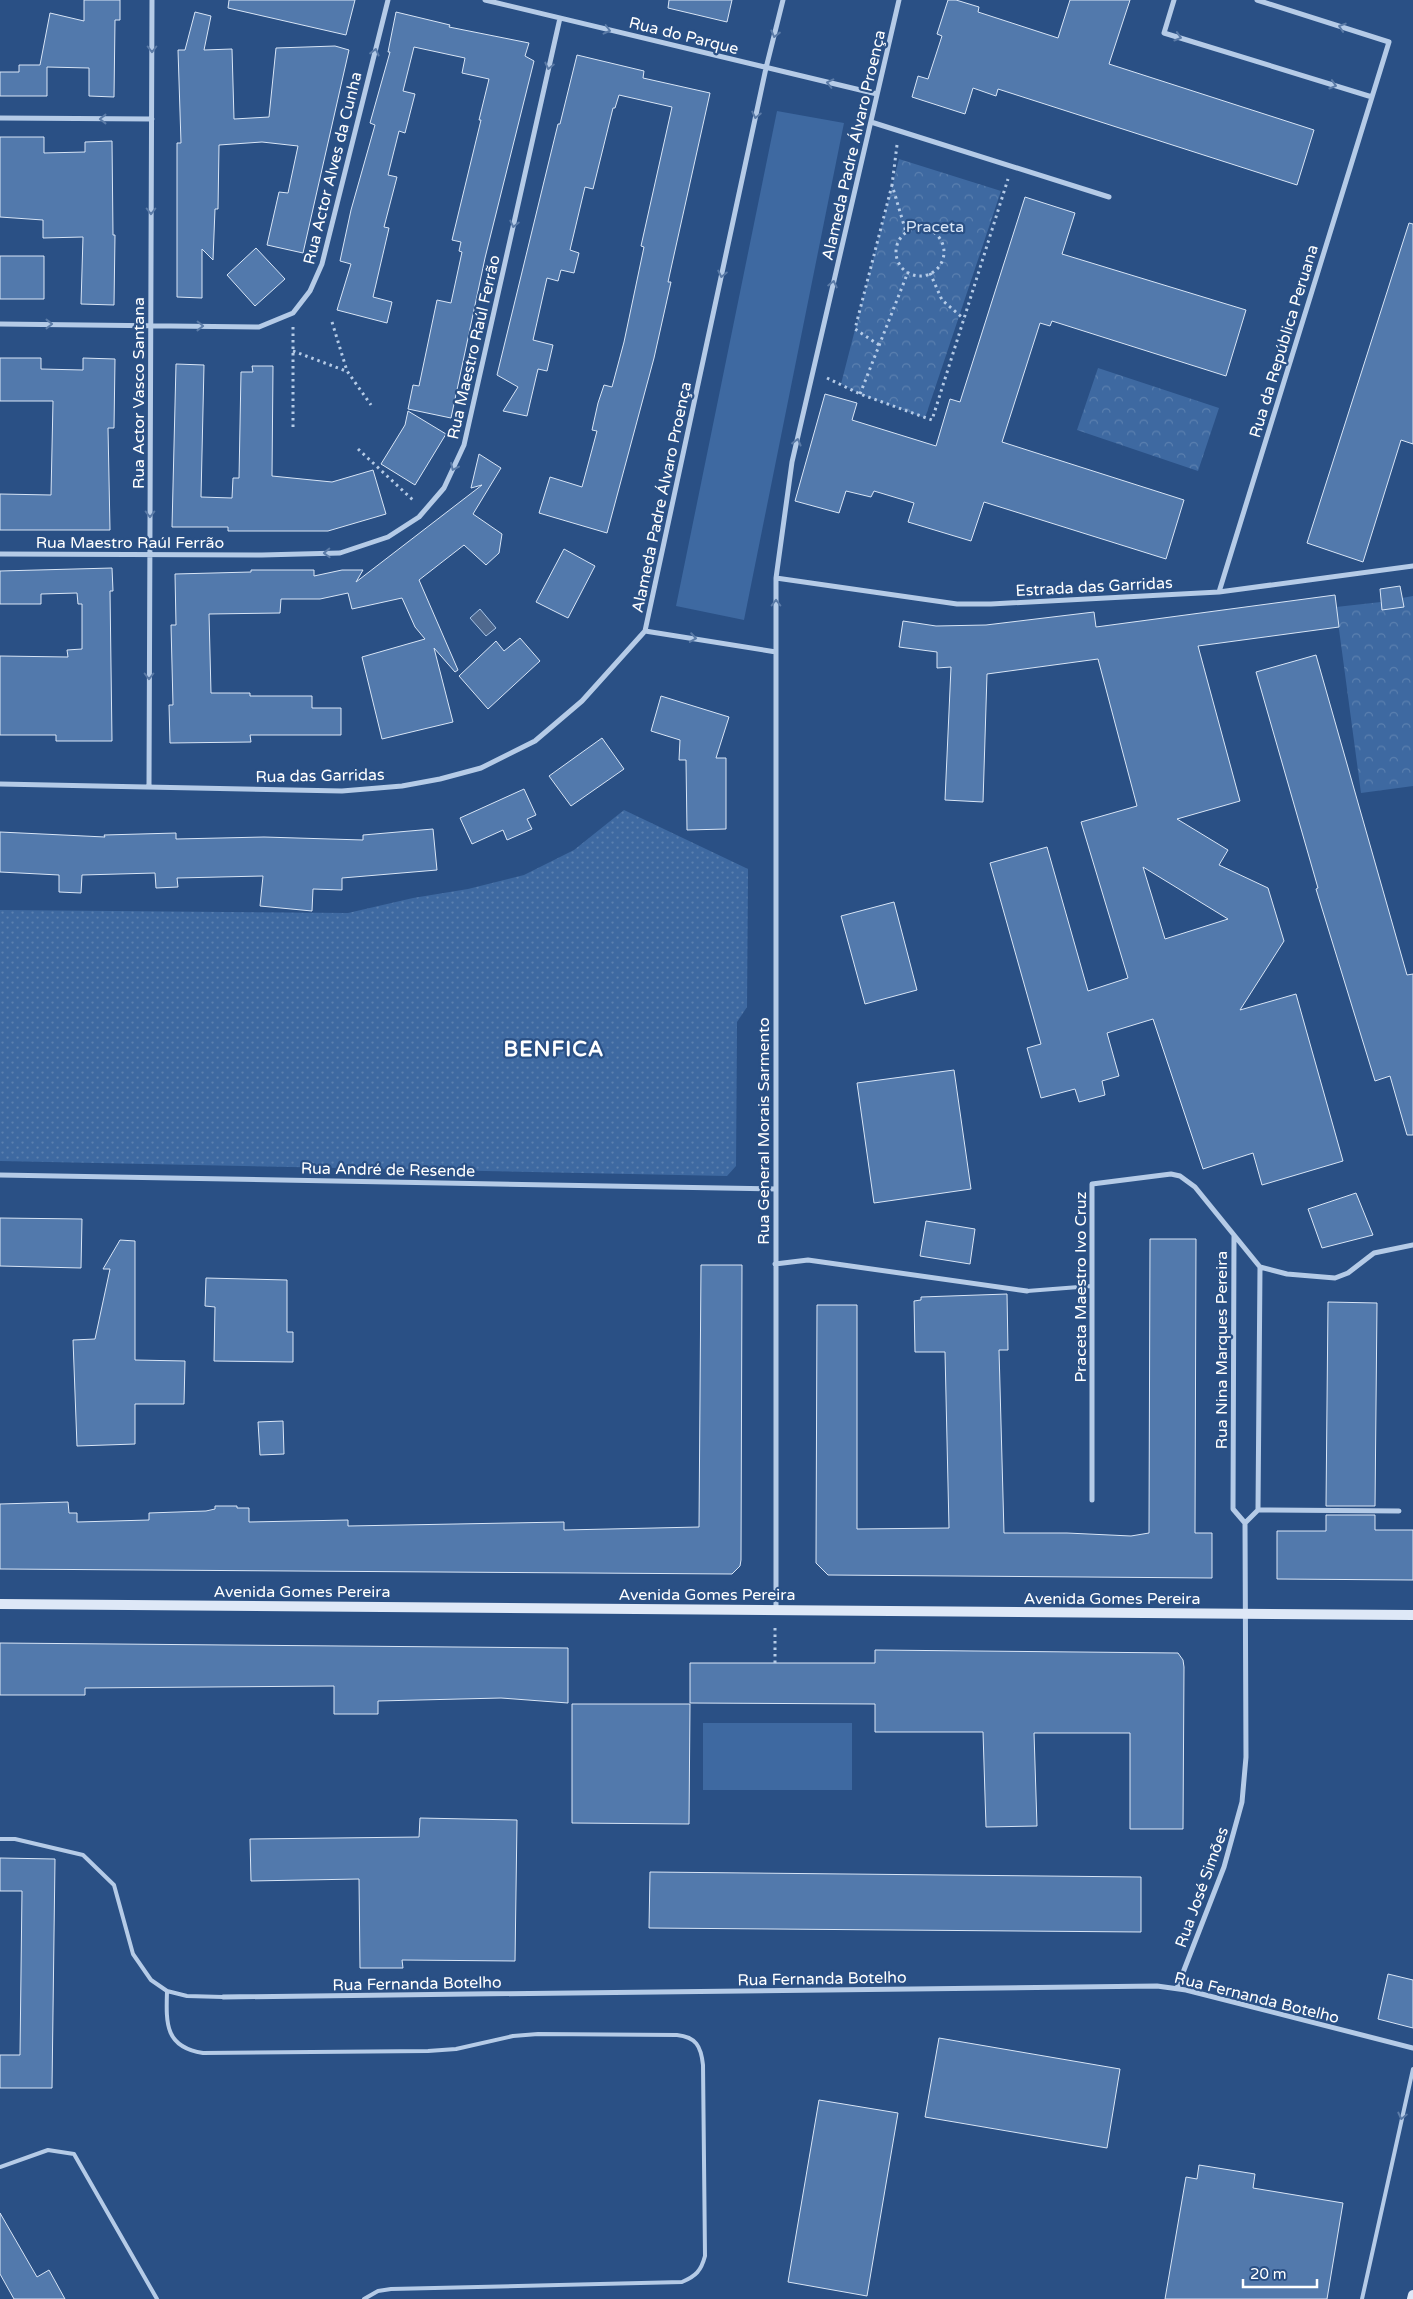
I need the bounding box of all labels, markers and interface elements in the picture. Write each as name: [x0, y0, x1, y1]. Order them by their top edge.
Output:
street label: Rua do Parque: [627, 13, 741, 59]
one-way arrow: [1339, 23, 1347, 33]
one-way arrow: [603, 24, 612, 35]
street label: Alameda Padre Álvaro Proença: [818, 28, 890, 262]
one-way arrow: [770, 29, 781, 38]
one-way arrow: [1173, 31, 1181, 41]
one-way arrow: [147, 45, 157, 53]
one-way arrow: [369, 47, 380, 56]
one-way arrow: [544, 61, 555, 70]
street label: Rua Actor Alves da Cunha: [299, 70, 367, 267]
one-way arrow: [825, 78, 834, 89]
one-way arrow: [1328, 79, 1337, 89]
one-way arrow: [751, 111, 762, 120]
one-way arrow: [99, 114, 106, 124]
one-way arrow: [146, 208, 156, 215]
park label: Praceta: [906, 217, 964, 237]
one-way arrow: [509, 220, 520, 229]
street label: Rua da República Peruana: [1245, 242, 1323, 440]
street label: Rua Maestro Raúl Ferrão: [443, 253, 505, 441]
one-way arrow: [717, 270, 728, 279]
one-way arrow: [827, 279, 838, 288]
street label: Rua Actor Vasco Santana: [129, 297, 149, 489]
one-way arrow: [45, 319, 53, 329]
one-way arrow: [196, 321, 204, 331]
street label: Alameda Padre Álvaro Proença: [628, 380, 696, 615]
one-way arrow: [791, 438, 802, 447]
one-way arrow: [450, 462, 460, 471]
one-way arrow: [145, 510, 155, 518]
street label: Rua Maestro Raúl Ferrão: [36, 533, 224, 553]
one-way arrow: [323, 548, 330, 558]
street label: Estrada das Garridas: [1015, 573, 1173, 601]
one-way arrow: [771, 599, 781, 606]
one-way arrow: [689, 633, 698, 643]
one-way arrow: [144, 672, 154, 680]
street label: Rua das Garridas: [255, 765, 385, 787]
street label: Rua General Morais Sarmento: [754, 1017, 774, 1245]
district label: BENFICA: [504, 1037, 604, 1062]
street label: Rua André de Resende: [301, 1158, 475, 1182]
street label: Praceta Maestro Ivo Cruz: [1071, 1191, 1091, 1383]
street label: Rua Nina Marques Pereira: [1212, 1251, 1232, 1449]
street label: Avenida Gomes Pereira: [214, 1582, 390, 1602]
street label: Avenida Gomes Pereira: [619, 1585, 795, 1605]
street label: Avenida Gomes Pereira: [1024, 1589, 1200, 1609]
street label: Rua José Simões: [1171, 1824, 1233, 1951]
street label: Rua Fernanda Botelho: [737, 1968, 907, 1990]
street label: Rua Fernanda Botelho: [1172, 1968, 1341, 2028]
street label: Rua Fernanda Botelho: [332, 1973, 502, 1995]
one-way arrow: [1397, 2112, 1408, 2121]
scale bar: [1243, 2256, 1317, 2288]
text: 20 m: [1250, 2265, 1287, 2283]

